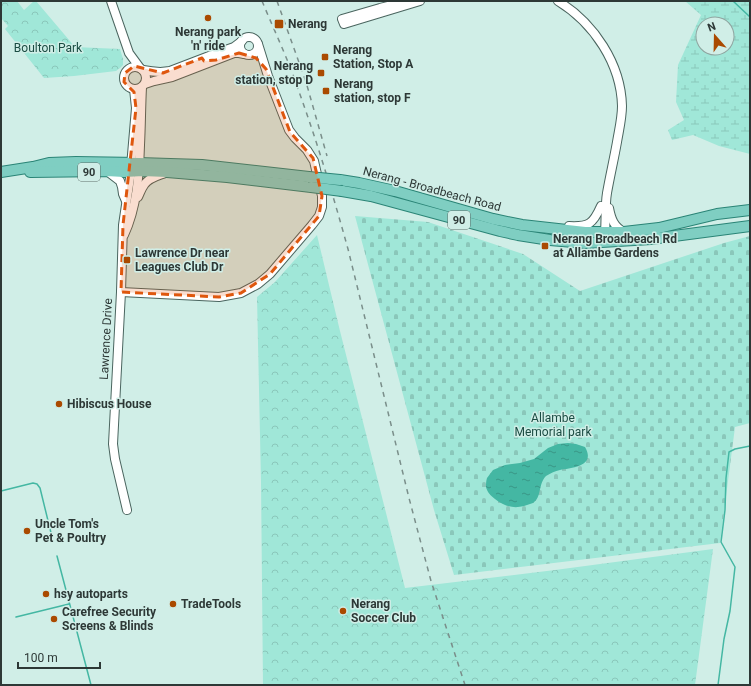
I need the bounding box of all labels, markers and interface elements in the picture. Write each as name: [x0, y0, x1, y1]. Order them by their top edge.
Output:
marker: Nerang park 'n' ride: [203, 13, 213, 23]
north arrow: [695, 16, 735, 56]
place label: Nerang: [288, 17, 327, 31]
marker: Nerang: [273, 18, 285, 30]
text: N: [706, 20, 718, 35]
place label: Nerang park 'n' ride: [175, 25, 242, 53]
park label: Boulton Park: [14, 41, 83, 55]
place label: Nerang Station, Stop A: [333, 43, 414, 71]
marker: Nerang Station, Stop A: [320, 52, 330, 62]
place label: Nerang station, stop D: [235, 59, 313, 87]
marker: Nerang station, stop D: [316, 68, 326, 78]
place label: Nerang station, stop F: [334, 77, 411, 105]
marker: Nerang station, stop F: [321, 86, 331, 96]
road number: 90: [78, 163, 100, 181]
street label: Nerang - Broadbeach Road: [361, 164, 503, 214]
road number: 90: [448, 211, 470, 229]
place label: Nerang Broadbeach Rd at Allambe Gardens: [553, 232, 677, 260]
marker: Nerang Broadbeach Rd at Allambe Gardens: [540, 241, 550, 251]
place label: Lawrence Dr near Leagues Club Dr: [135, 246, 230, 274]
marker: Lawrence Dr near Leagues Club Dr: [122, 255, 132, 265]
street label: Lawrence Drive: [97, 298, 115, 380]
place label: Hibiscus House: [67, 397, 152, 411]
marker: Hibiscus House: [54, 399, 64, 409]
park label: Allambe Memorial park: [514, 411, 592, 439]
place label: Uncle Tom's Pet & Poultry: [35, 517, 107, 545]
marker: Uncle Tom's Pet & Poultry: [22, 526, 32, 536]
place label: hsy autoparts: [54, 587, 128, 601]
marker: hsy autoparts: [41, 589, 51, 599]
place label: TradeTools: [181, 597, 241, 611]
place label: Nerang Soccer Club: [351, 597, 416, 625]
marker: TradeTools: [168, 599, 178, 609]
place label: Carefree Security Screens & Blinds: [62, 605, 157, 633]
marker: Nerang Soccer Club: [338, 606, 348, 616]
marker: Carefree Security Screens & Blinds: [49, 614, 59, 624]
scale bar: [18, 644, 100, 670]
text: 100 m: [24, 651, 58, 665]

